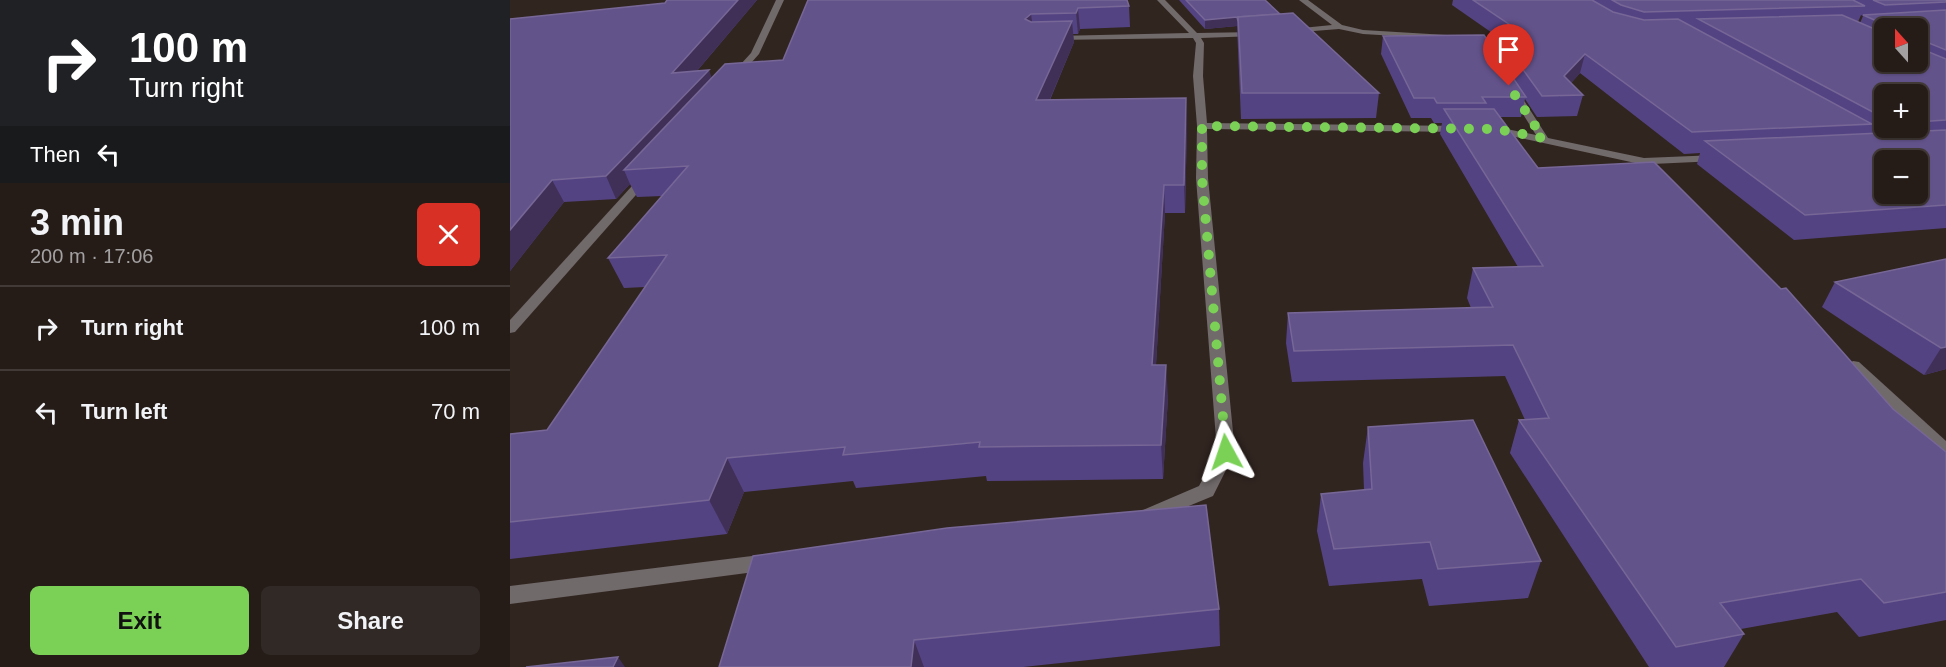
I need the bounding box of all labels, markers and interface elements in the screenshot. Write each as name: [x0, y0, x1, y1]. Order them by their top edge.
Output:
north arrow: [1874, 18, 1928, 72]
map controls: [1874, 18, 1928, 204]
icon: right: [30, 24, 108, 102]
text: 100 m: [129, 24, 248, 71]
pin: [1483, 24, 1534, 86]
icon: arrive: [1492, 33, 1525, 66]
text: Turn right: [129, 73, 244, 103]
button: +: [1874, 84, 1928, 138]
icon: left: [92, 138, 125, 171]
text: Then: [30, 142, 80, 167]
button: −: [1874, 150, 1928, 204]
text: 3 min: [30, 202, 124, 243]
button: close: [417, 203, 480, 266]
text: 200 m · 17:06: [30, 245, 153, 267]
icon: right: [30, 312, 63, 345]
text: Turn right: [81, 315, 183, 340]
text: 100 m: [419, 315, 480, 340]
icon: left: [30, 396, 63, 429]
text: Turn left: [81, 399, 167, 424]
text: 70 m: [431, 399, 480, 424]
position arrow: [1194, 420, 1258, 484]
button: Exit: [30, 586, 249, 655]
button: Share: [261, 586, 480, 655]

